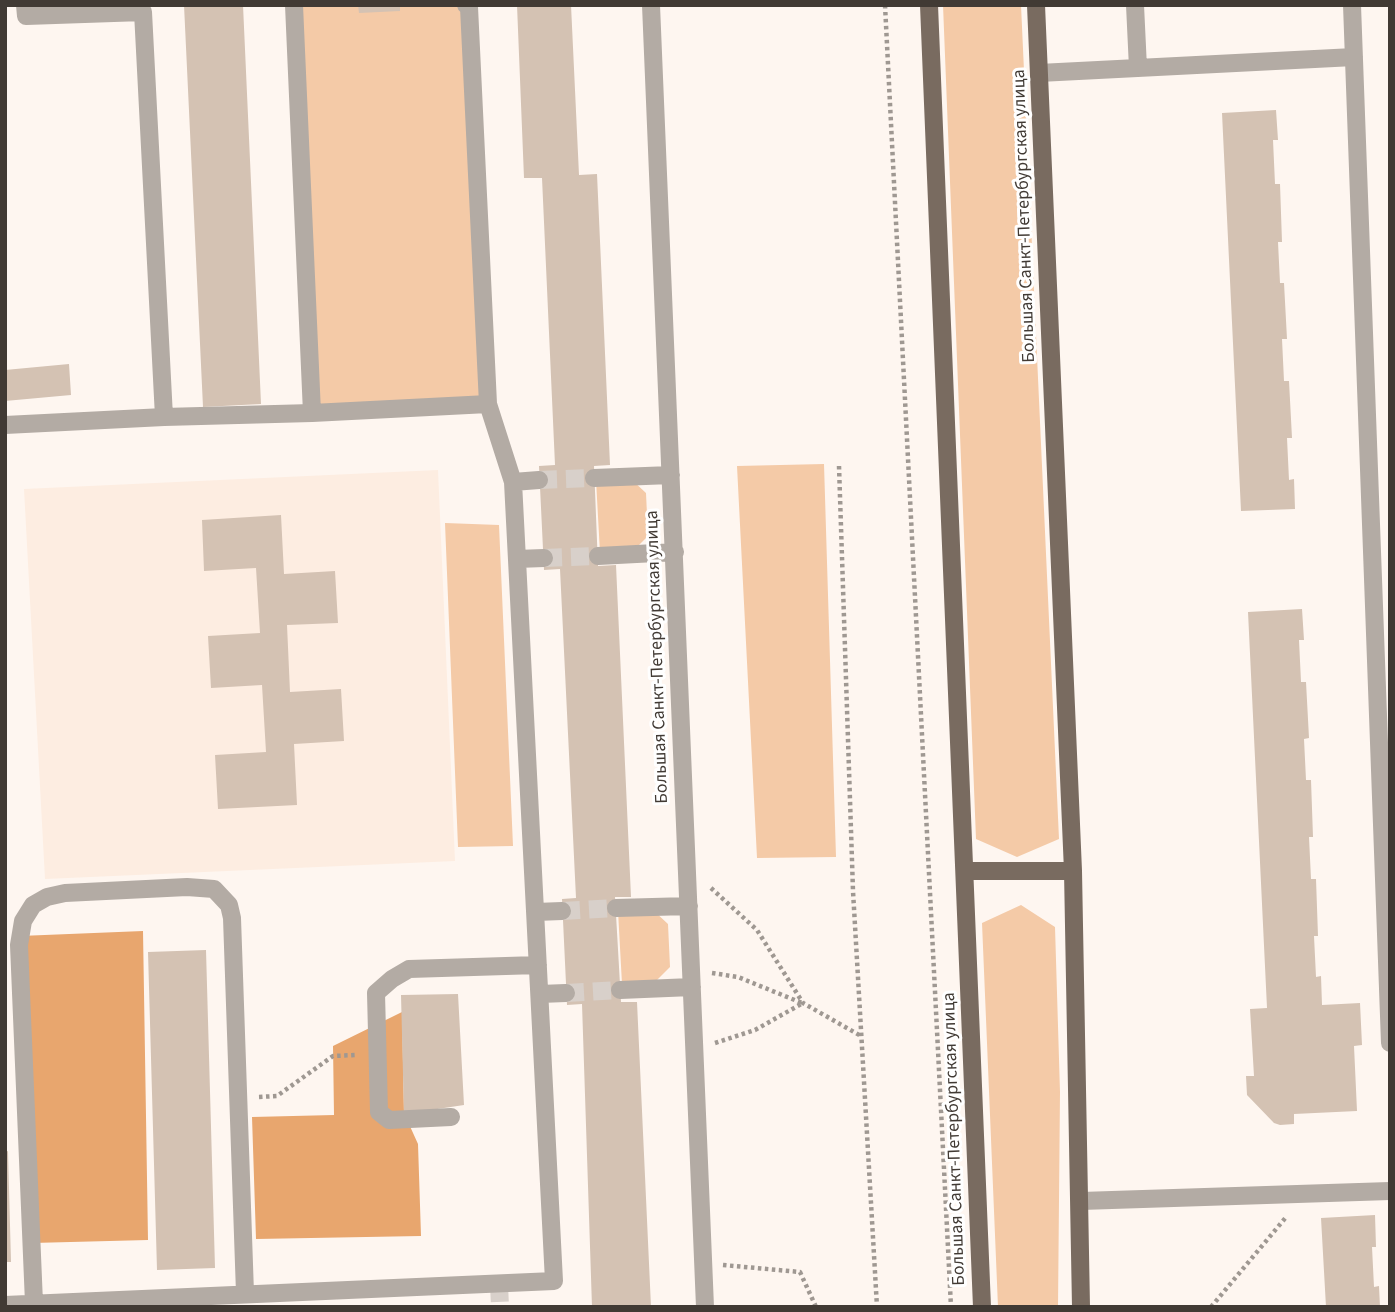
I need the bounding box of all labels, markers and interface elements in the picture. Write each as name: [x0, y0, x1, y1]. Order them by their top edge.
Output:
street label: Большая Санкт-Петербургская улица: [1009, 69, 1041, 363]
street label: Большая Санкт-Петербургская улица: [642, 510, 674, 804]
street label: Большая Санкт-Петербургская улица: [939, 992, 971, 1286]

